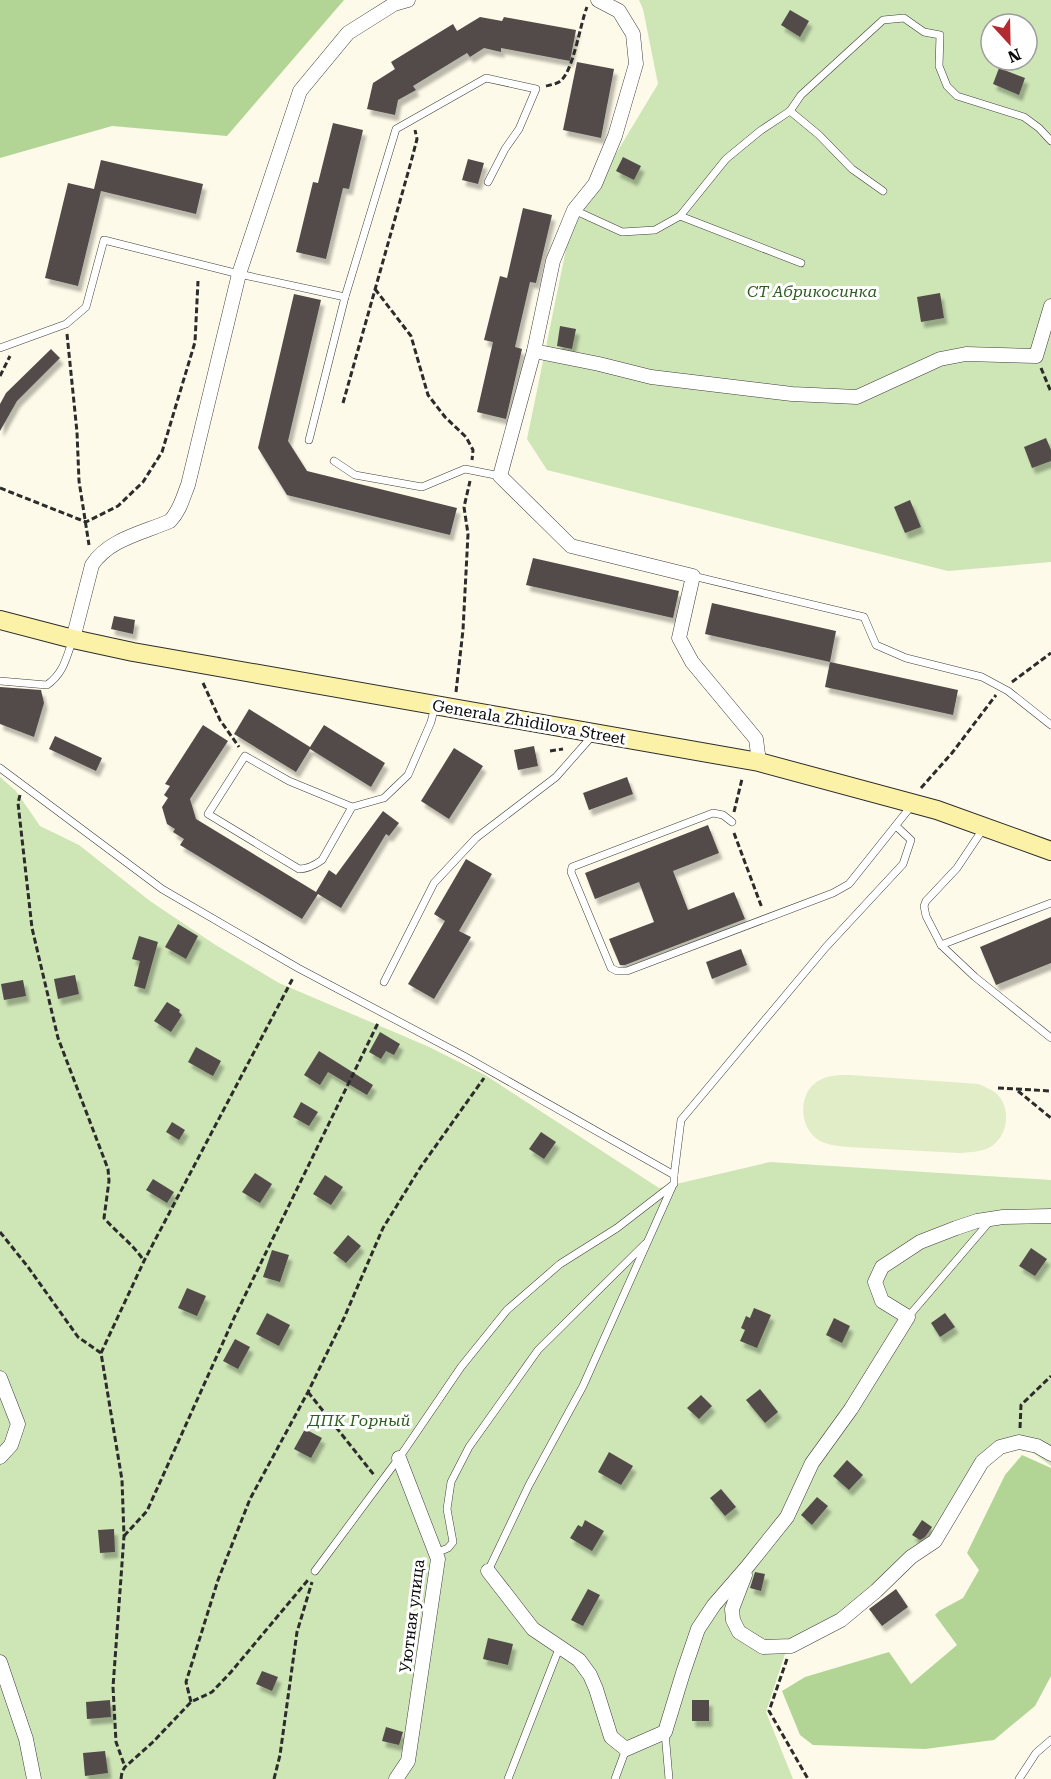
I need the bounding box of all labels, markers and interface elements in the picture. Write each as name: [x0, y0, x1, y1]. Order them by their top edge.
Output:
north arrow: [979, 12, 1039, 72]
text: N: [1005, 44, 1024, 67]
park label: СТ Абрикосинка: [747, 282, 877, 301]
street label: Generala Zhidilova Street: [431, 696, 627, 748]
park label: ДПК Горный: [307, 1411, 411, 1430]
street label: Уютная улица: [396, 1558, 428, 1674]

